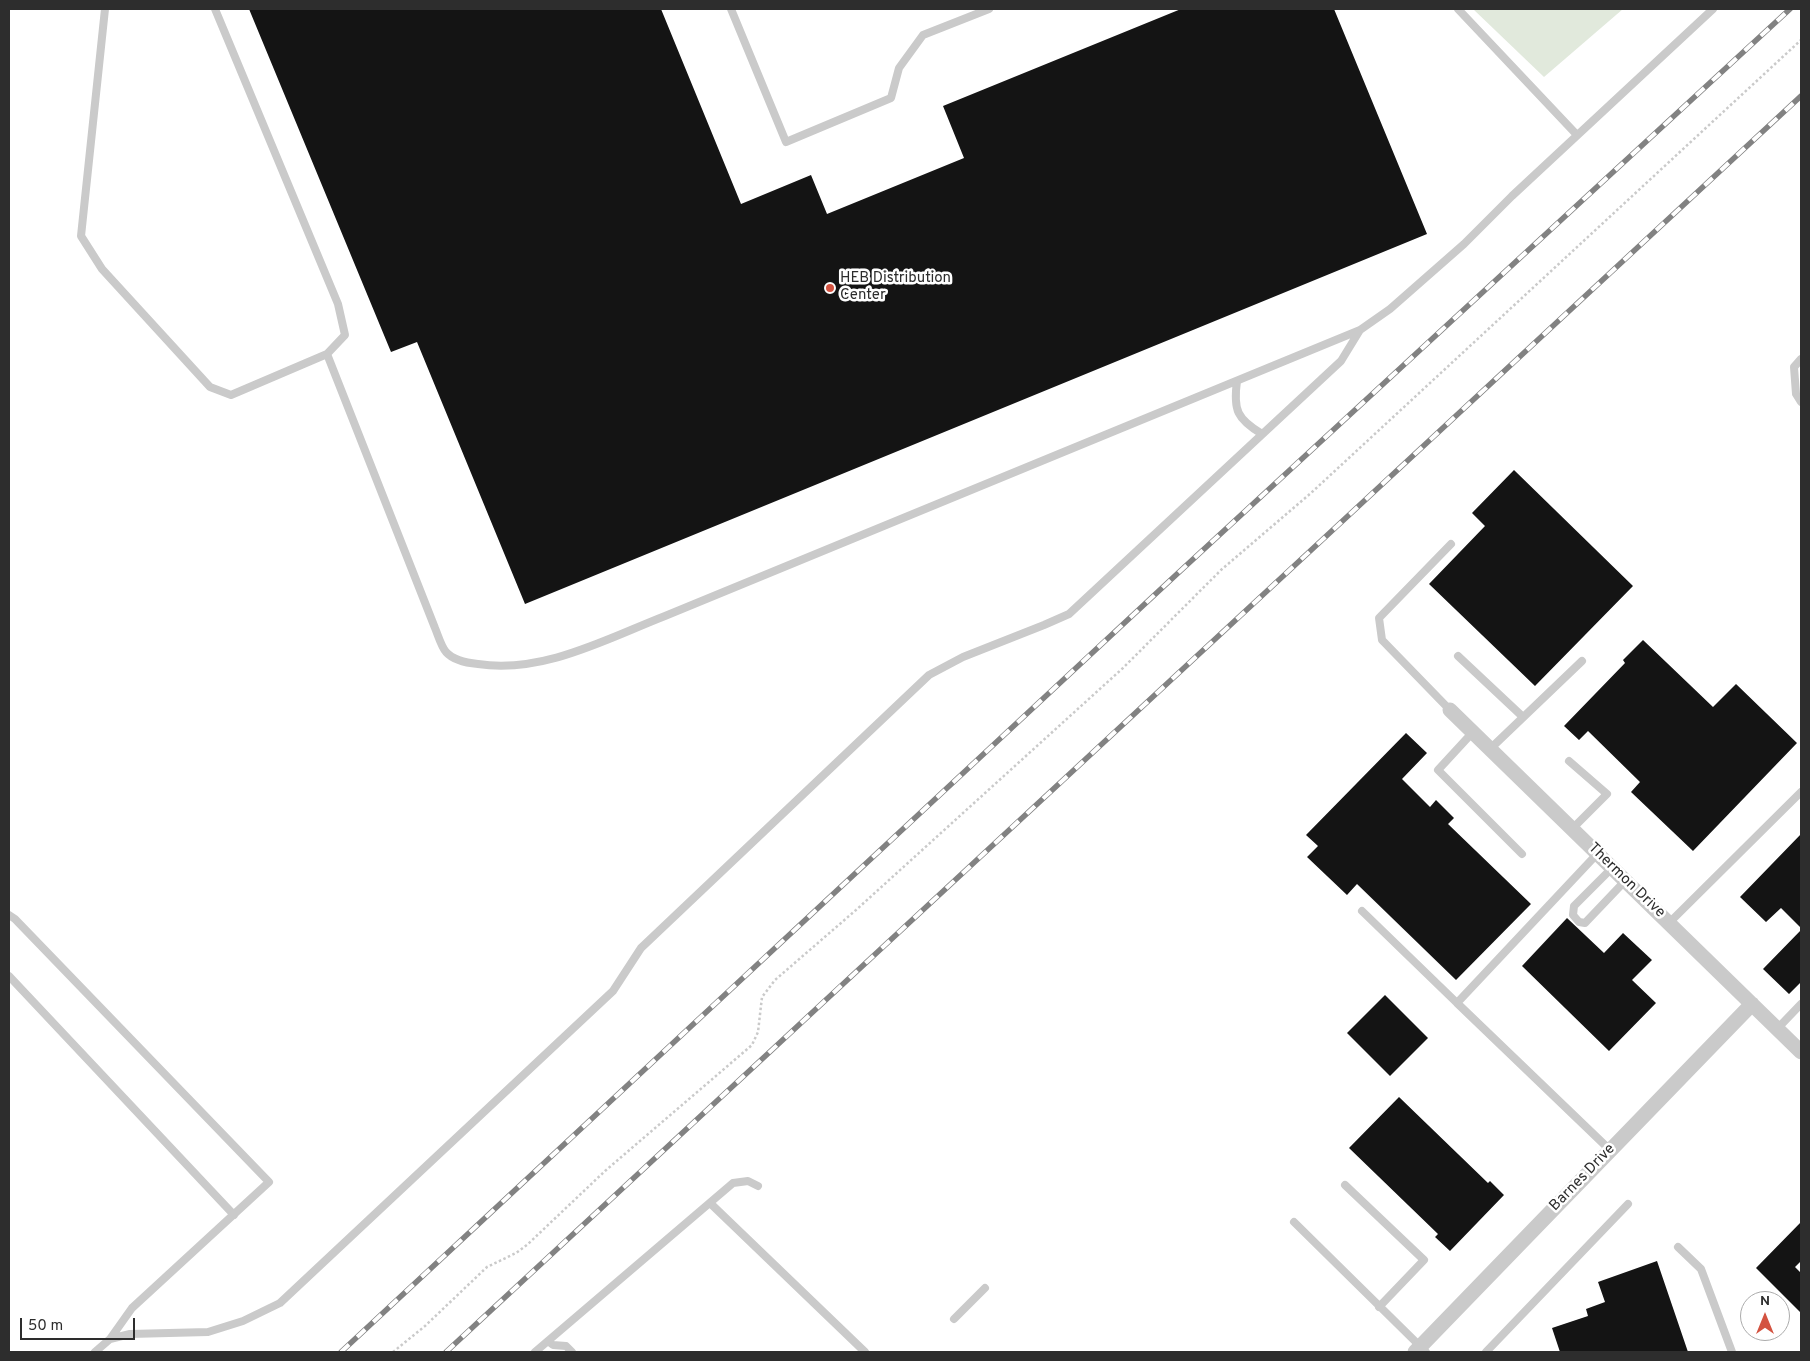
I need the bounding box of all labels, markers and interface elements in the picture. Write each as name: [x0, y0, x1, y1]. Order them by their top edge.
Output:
place label: HEB Distribution Center: [840, 270, 951, 305]
marker: HEB Distribution Center: [824, 282, 836, 294]
street label: Thermon Drive: [1584, 840, 1668, 922]
street label: Barnes Drive: [1546, 1141, 1620, 1215]
north arrow: [1740, 1291, 1790, 1341]
text: N: [1760, 1293, 1770, 1310]
scale bar: [22, 1308, 138, 1340]
text: 50 m: [28, 1317, 63, 1336]

